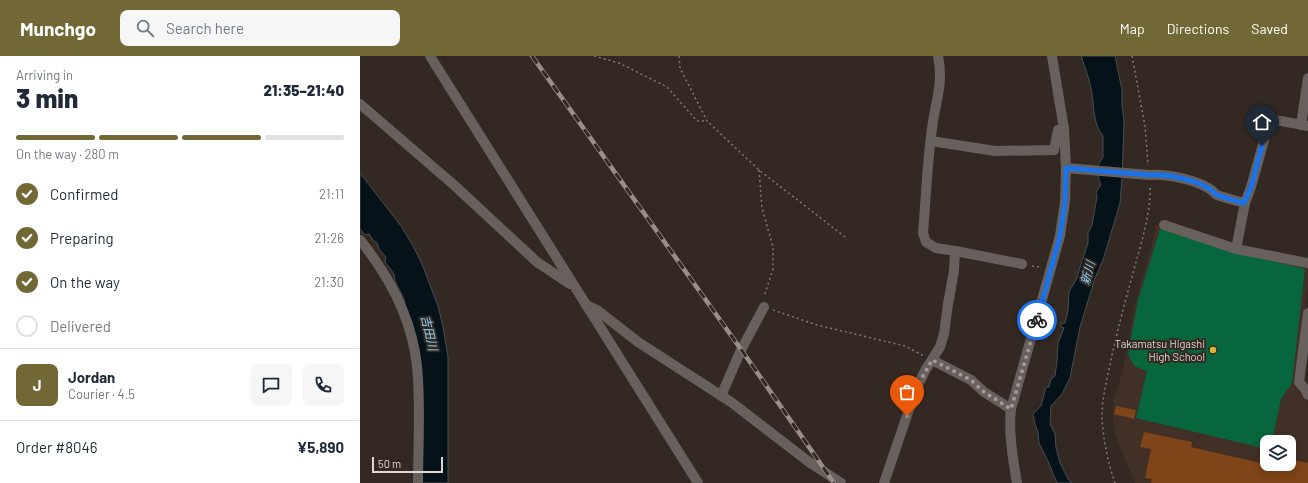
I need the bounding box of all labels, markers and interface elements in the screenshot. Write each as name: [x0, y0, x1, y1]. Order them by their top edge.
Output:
search box: [120, 10, 400, 46]
text: Munchgo: [20, 17, 96, 40]
icon: search: [134, 17, 156, 39]
text: Search here: [166, 19, 244, 37]
text: Map: [1120, 20, 1145, 37]
text: Directions: [1167, 20, 1229, 37]
text: Saved: [1251, 20, 1288, 37]
text: Arriving in: [16, 67, 73, 83]
text: 21:35–21:40: [264, 81, 344, 99]
text: 3 min: [16, 82, 78, 113]
pin: [1245, 105, 1279, 146]
icon: home: [1251, 111, 1273, 133]
text: On the way · 280 m: [16, 146, 119, 162]
icon: check: [16, 183, 38, 205]
text: Confirmed: [50, 185, 118, 203]
text: 21:11: [319, 186, 344, 202]
icon: check: [16, 227, 38, 249]
text: Preparing: [50, 229, 114, 247]
text: 21:26: [315, 230, 344, 246]
water label: 新川: [1077, 257, 1097, 286]
icon: check: [16, 271, 38, 293]
text: On the way: [50, 273, 120, 291]
text: 21:30: [314, 274, 344, 290]
courier: [1017, 300, 1057, 340]
icon: bike: [1026, 309, 1048, 331]
water label: 吉田川: [419, 314, 441, 354]
text: Delivered: [50, 317, 111, 335]
place label: Takamatsu Higashi High School: [1115, 337, 1205, 363]
marker: Takamatsu Higashi High School: [1208, 345, 1218, 355]
button: chat: [250, 364, 292, 406]
button: phone: [302, 364, 344, 406]
text: Jordan: [68, 368, 115, 386]
pin: [890, 375, 924, 416]
text: J: [33, 376, 41, 394]
icon: bag: [896, 381, 918, 403]
text: Courier · 4.5: [68, 386, 135, 402]
map controls: [1260, 435, 1296, 471]
button: layers: [1260, 435, 1296, 471]
text: Order #8046: [16, 438, 98, 456]
text: ¥5,890: [297, 438, 344, 456]
scale bar: [372, 455, 443, 474]
text: 50 m: [378, 457, 401, 470]

